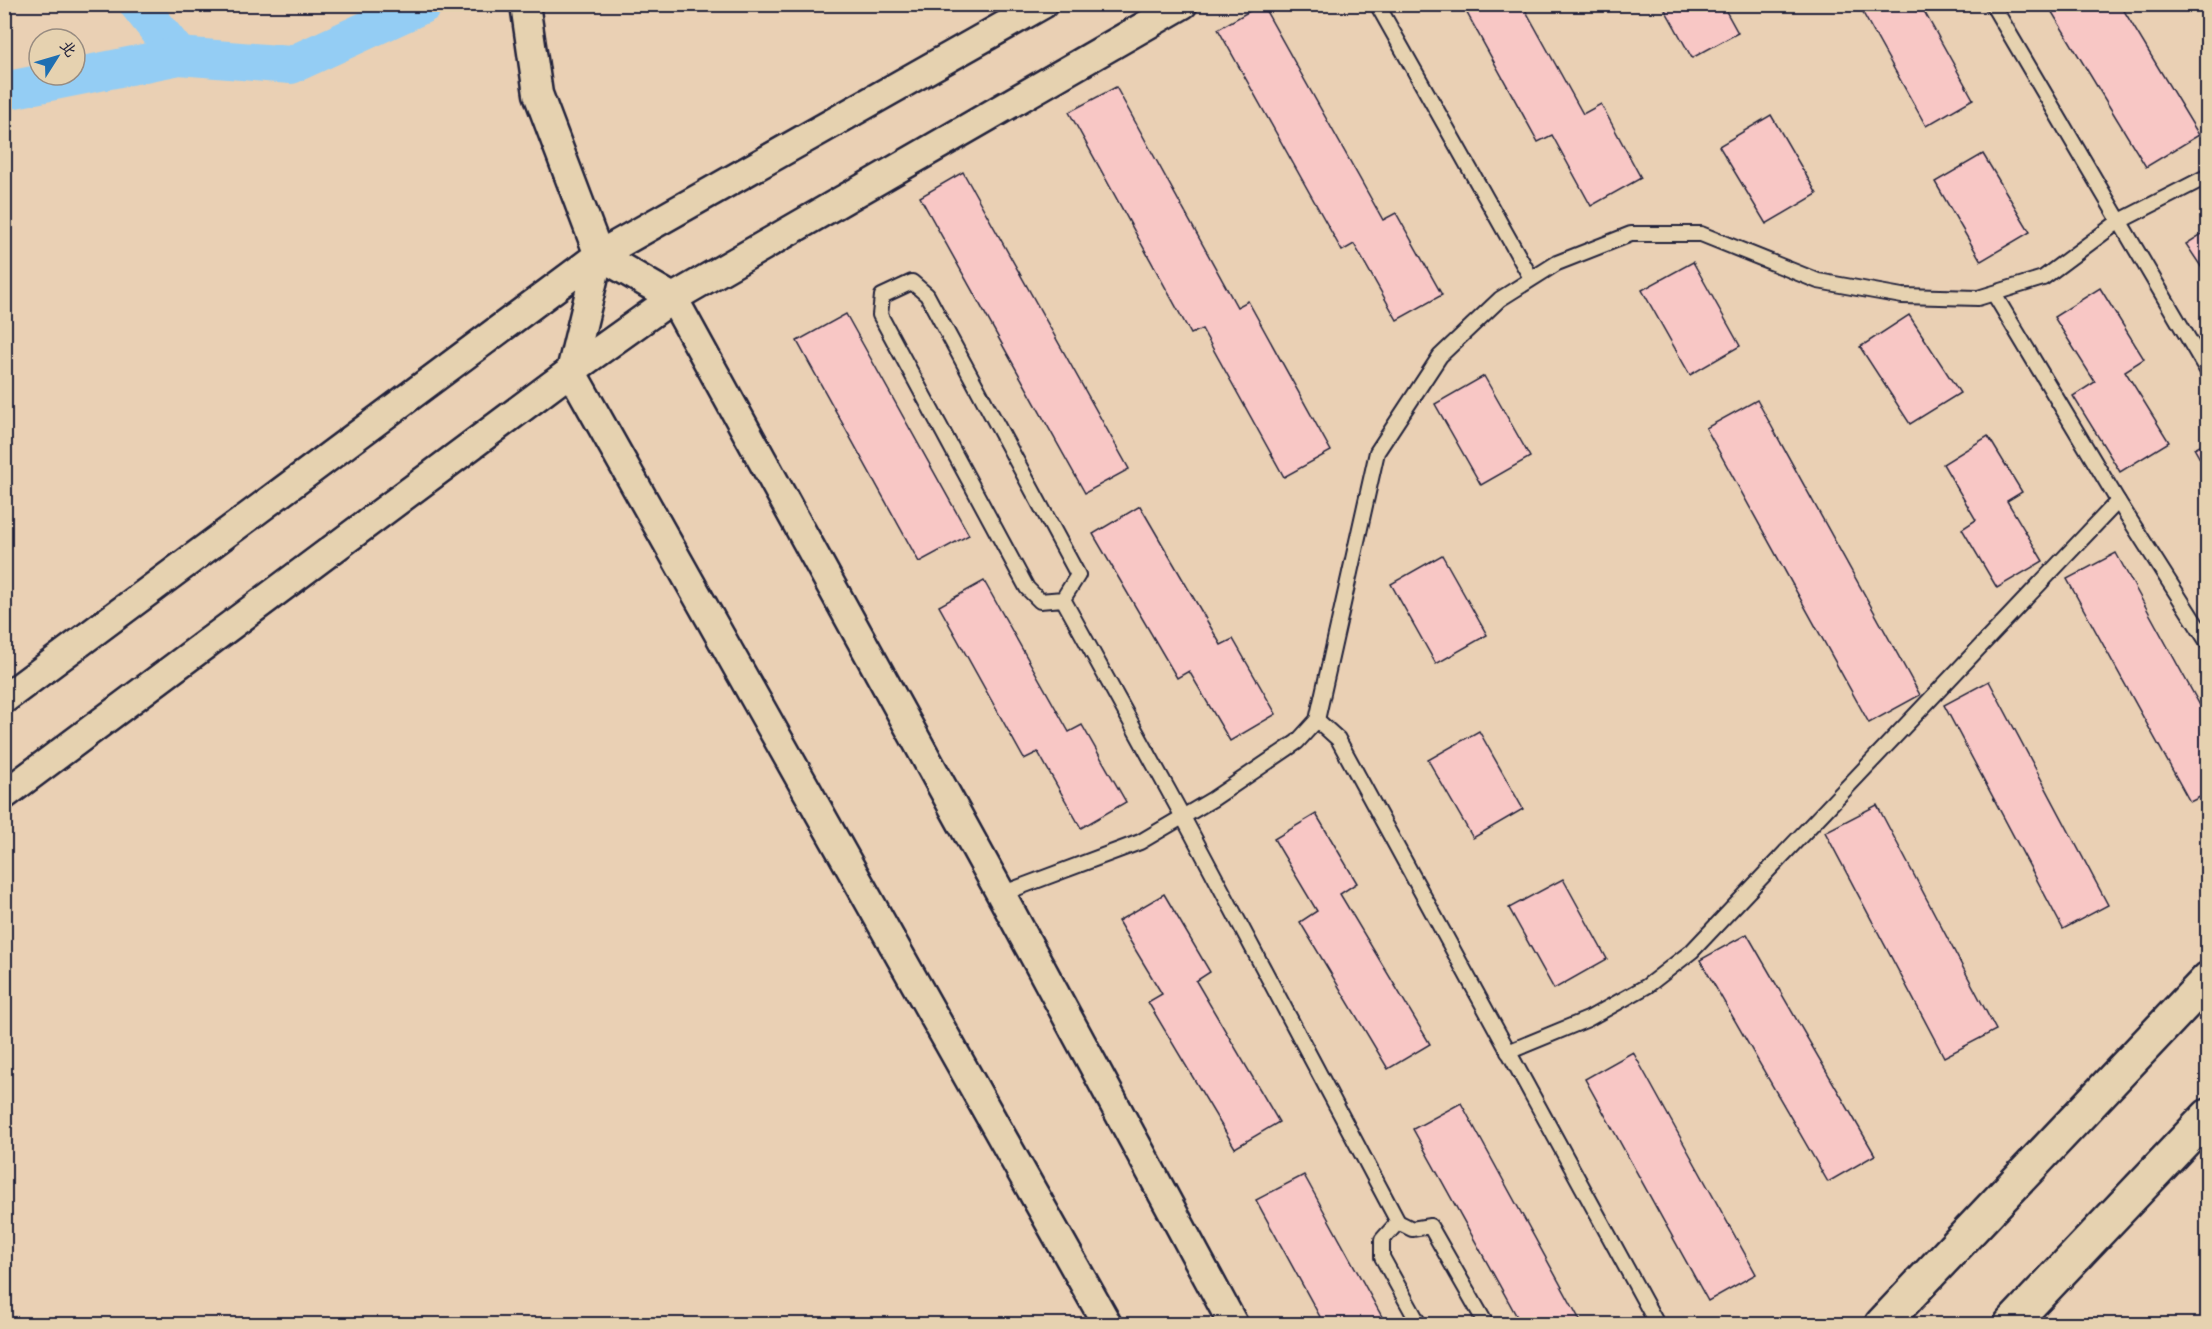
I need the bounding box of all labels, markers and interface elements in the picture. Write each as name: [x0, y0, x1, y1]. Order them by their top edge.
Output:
north arrow: [27, 27, 87, 87]
text: 北: [55, 36, 82, 61]

